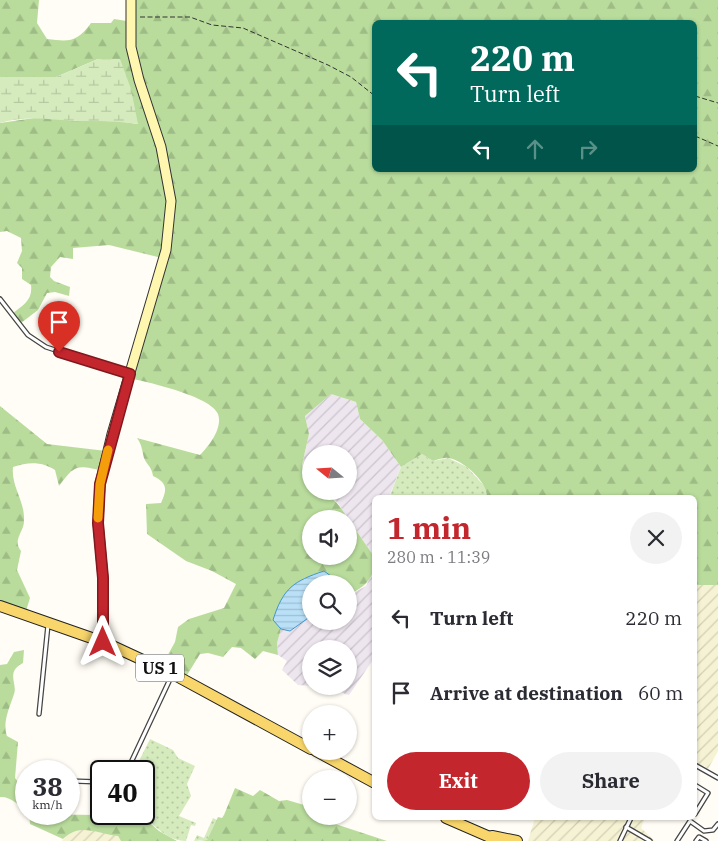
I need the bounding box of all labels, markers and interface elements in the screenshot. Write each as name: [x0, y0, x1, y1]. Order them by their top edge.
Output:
text: 220 m: [470, 35, 575, 81]
icon: left: [387, 40, 452, 105]
text: Turn left: [470, 79, 560, 108]
icon: left: [468, 135, 496, 163]
icon: ahead: [521, 135, 549, 163]
icon: right: [574, 135, 602, 163]
pin: [38, 301, 80, 352]
icon: arrive: [45, 308, 73, 336]
north arrow: [302, 445, 358, 500]
map controls: [302, 445, 357, 825]
text: 1 min: [387, 508, 471, 547]
button: sound: [302, 510, 357, 565]
button: close: [630, 512, 682, 564]
text: 280 m · 11:39: [387, 547, 490, 567]
button: search: [302, 575, 357, 630]
icon: left: [387, 604, 415, 632]
text: Turn left: [430, 606, 513, 630]
text: 220 m: [625, 606, 682, 630]
position arrow: [76, 615, 128, 667]
button: layers: [302, 640, 357, 695]
road number: US 1: [136, 654, 184, 681]
icon: arrive: [387, 679, 415, 707]
text: Arrive at destination: [430, 681, 623, 705]
text: 60 m: [638, 681, 683, 705]
button: +: [302, 705, 357, 760]
button: Exit: [387, 752, 530, 810]
button: Share: [540, 752, 682, 810]
speed limit sign: 40: [90, 760, 155, 825]
text: 38: [32, 770, 63, 803]
button: −: [302, 770, 357, 825]
text: km/h: [32, 797, 63, 812]

